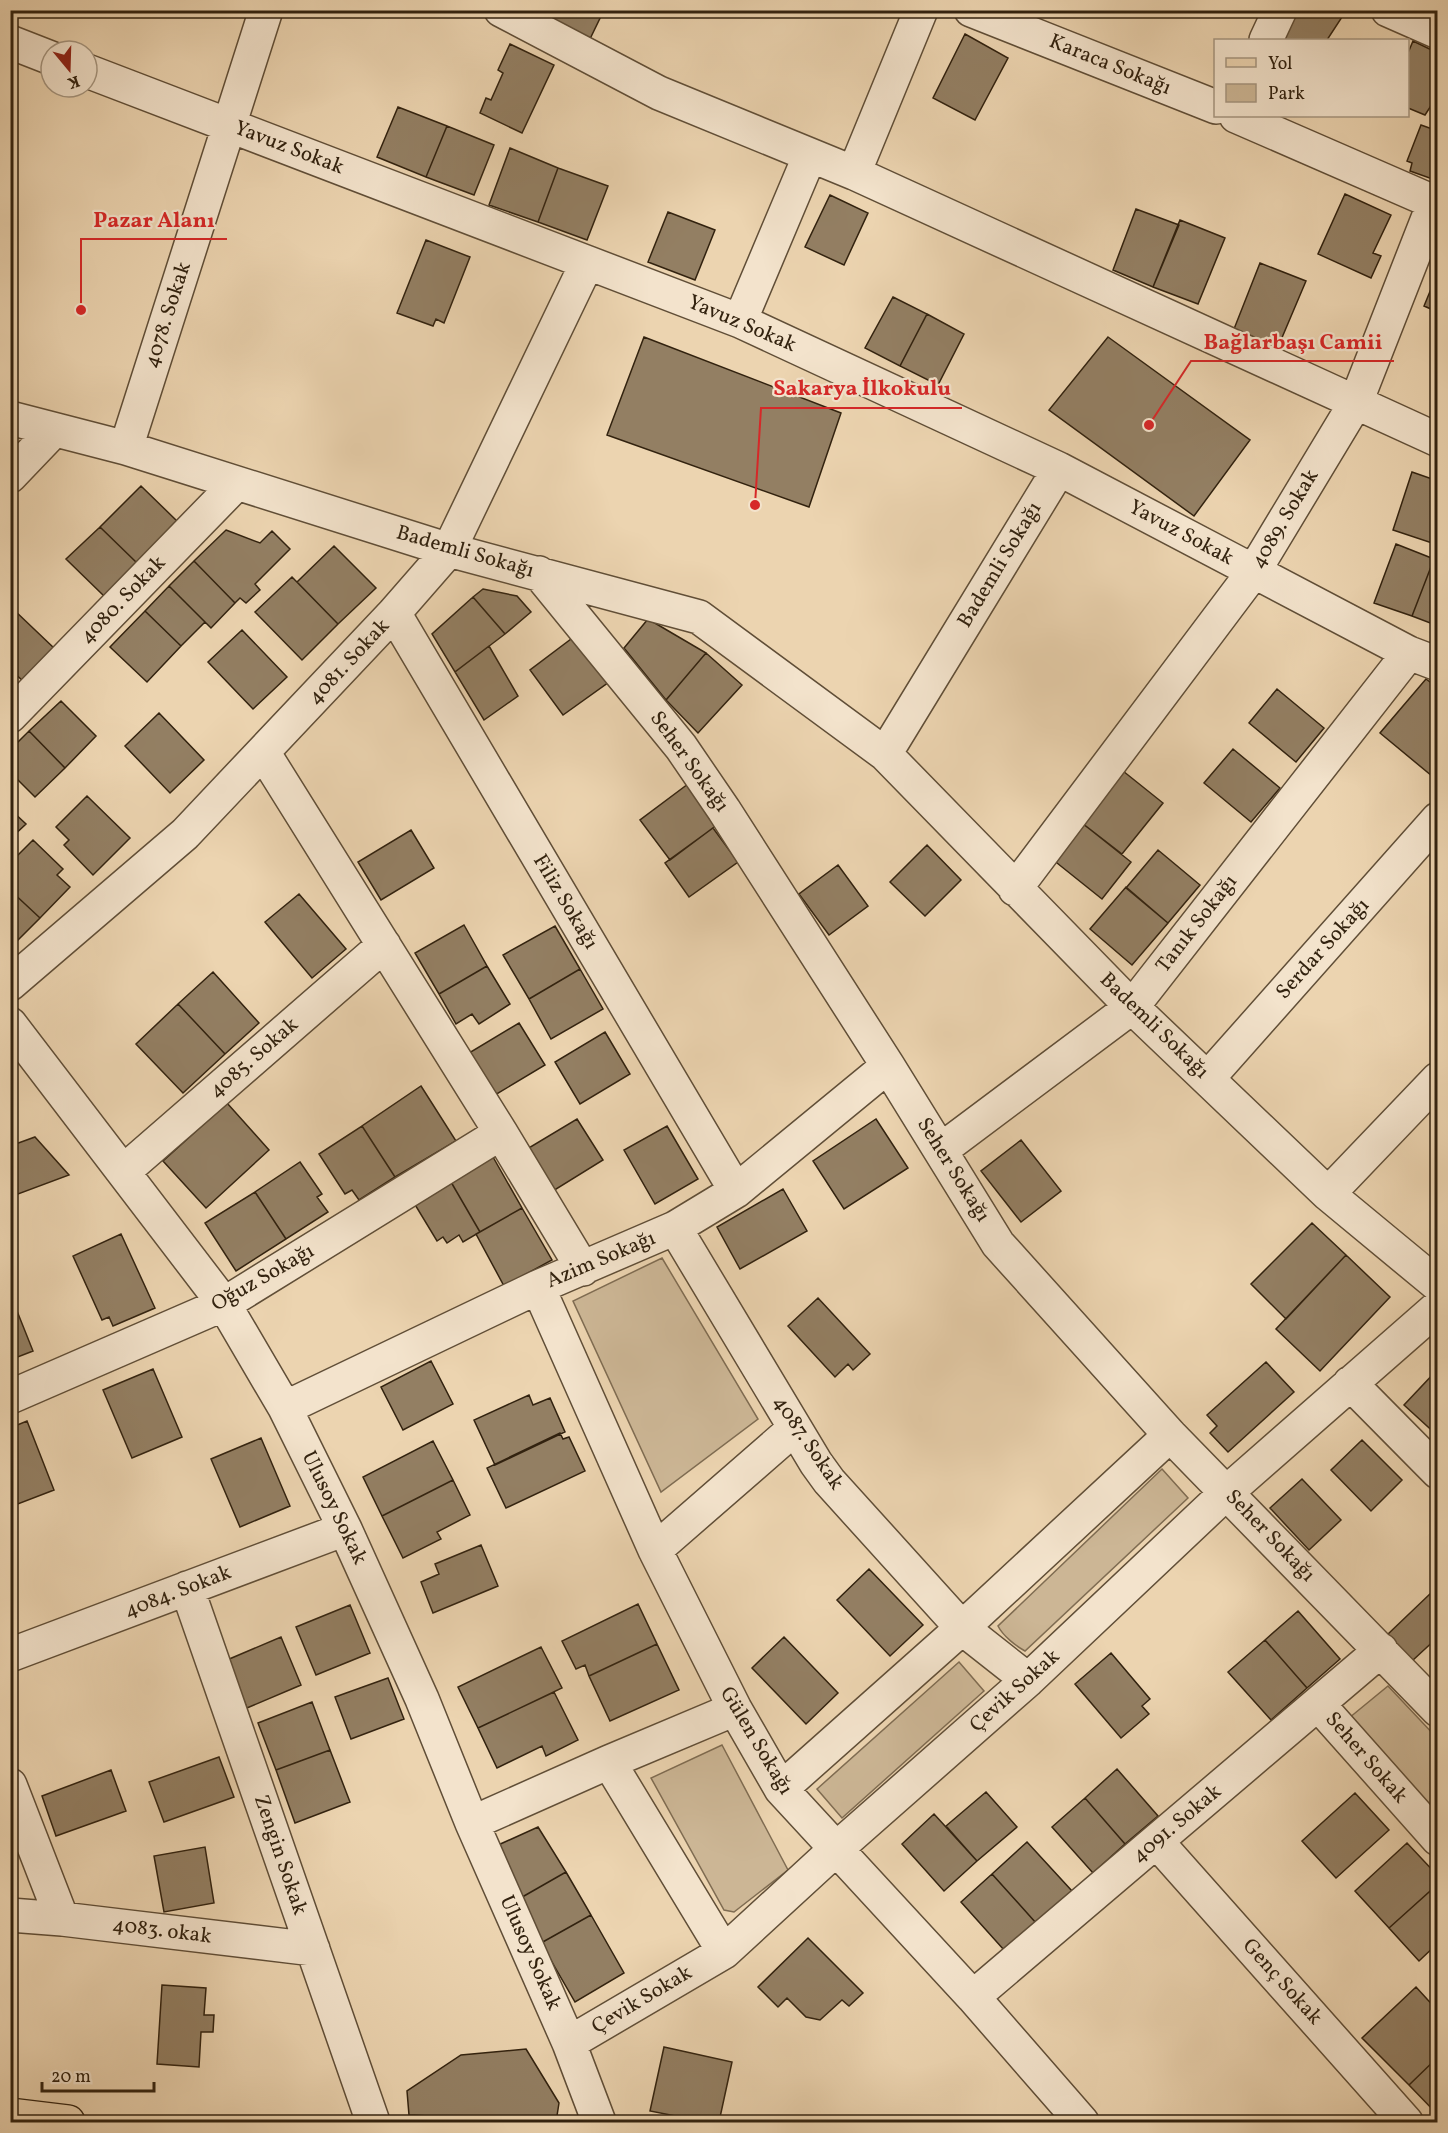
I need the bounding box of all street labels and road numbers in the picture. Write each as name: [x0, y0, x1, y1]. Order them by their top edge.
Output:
street label: Karaca Sokağı: [1045, 27, 1175, 103]
street label: Yavuz Sokak: [230, 114, 349, 182]
street label: 4078. Sokak: [137, 258, 199, 372]
street label: Yavuz Sokak: [683, 288, 801, 360]
street label: 4089. Sokak: [1244, 463, 1326, 574]
street label: Yavuz Sokak: [1123, 493, 1239, 573]
street label: Bademli Sokağı: [951, 497, 1049, 633]
street label: Bademli Sokağı: [393, 518, 537, 586]
street label: 4080. Sokak: [73, 549, 173, 651]
street label: 4081. Sokak: [301, 612, 397, 712]
street label: Seher Sokağı: [642, 706, 736, 818]
street label: Filiz Sokağı: [525, 849, 605, 955]
street label: Tanık Sokağı: [1149, 869, 1245, 979]
street label: Serdar Sokağı: [1270, 892, 1376, 1006]
street label: Bademli Sokağı: [1093, 966, 1215, 1086]
street label: 4085. Sokak: [203, 1010, 306, 1105]
street label: Seher Sokağı: [909, 1112, 997, 1228]
street label: Azim Sokağı: [542, 1224, 660, 1296]
street label: Oğuz Sokağı: [206, 1237, 320, 1319]
street label: 4087. Sokak: [766, 1390, 851, 1497]
street label: Ulusoy Sokak: [294, 1446, 374, 1570]
street label: Seher Sokağı: [1218, 1483, 1322, 1589]
street label: 4084. Sokak: [120, 1558, 236, 1626]
street label: Çevik Sokak: [964, 1642, 1067, 1739]
street label: Gülen Sokağı: [712, 1681, 800, 1801]
street label: Seher Sokak: [1318, 1706, 1414, 1811]
street label: 4091. Sokak: [1126, 1777, 1229, 1870]
street label: Zengin Sokak: [246, 1791, 314, 1920]
street label: Ulusoy Sokak: [492, 1891, 569, 2016]
street label: 4083. okak: [111, 1911, 214, 1952]
street label: Genç Sokak: [1235, 1932, 1329, 2032]
street label: Çevik Sokak: [586, 1958, 698, 2041]

